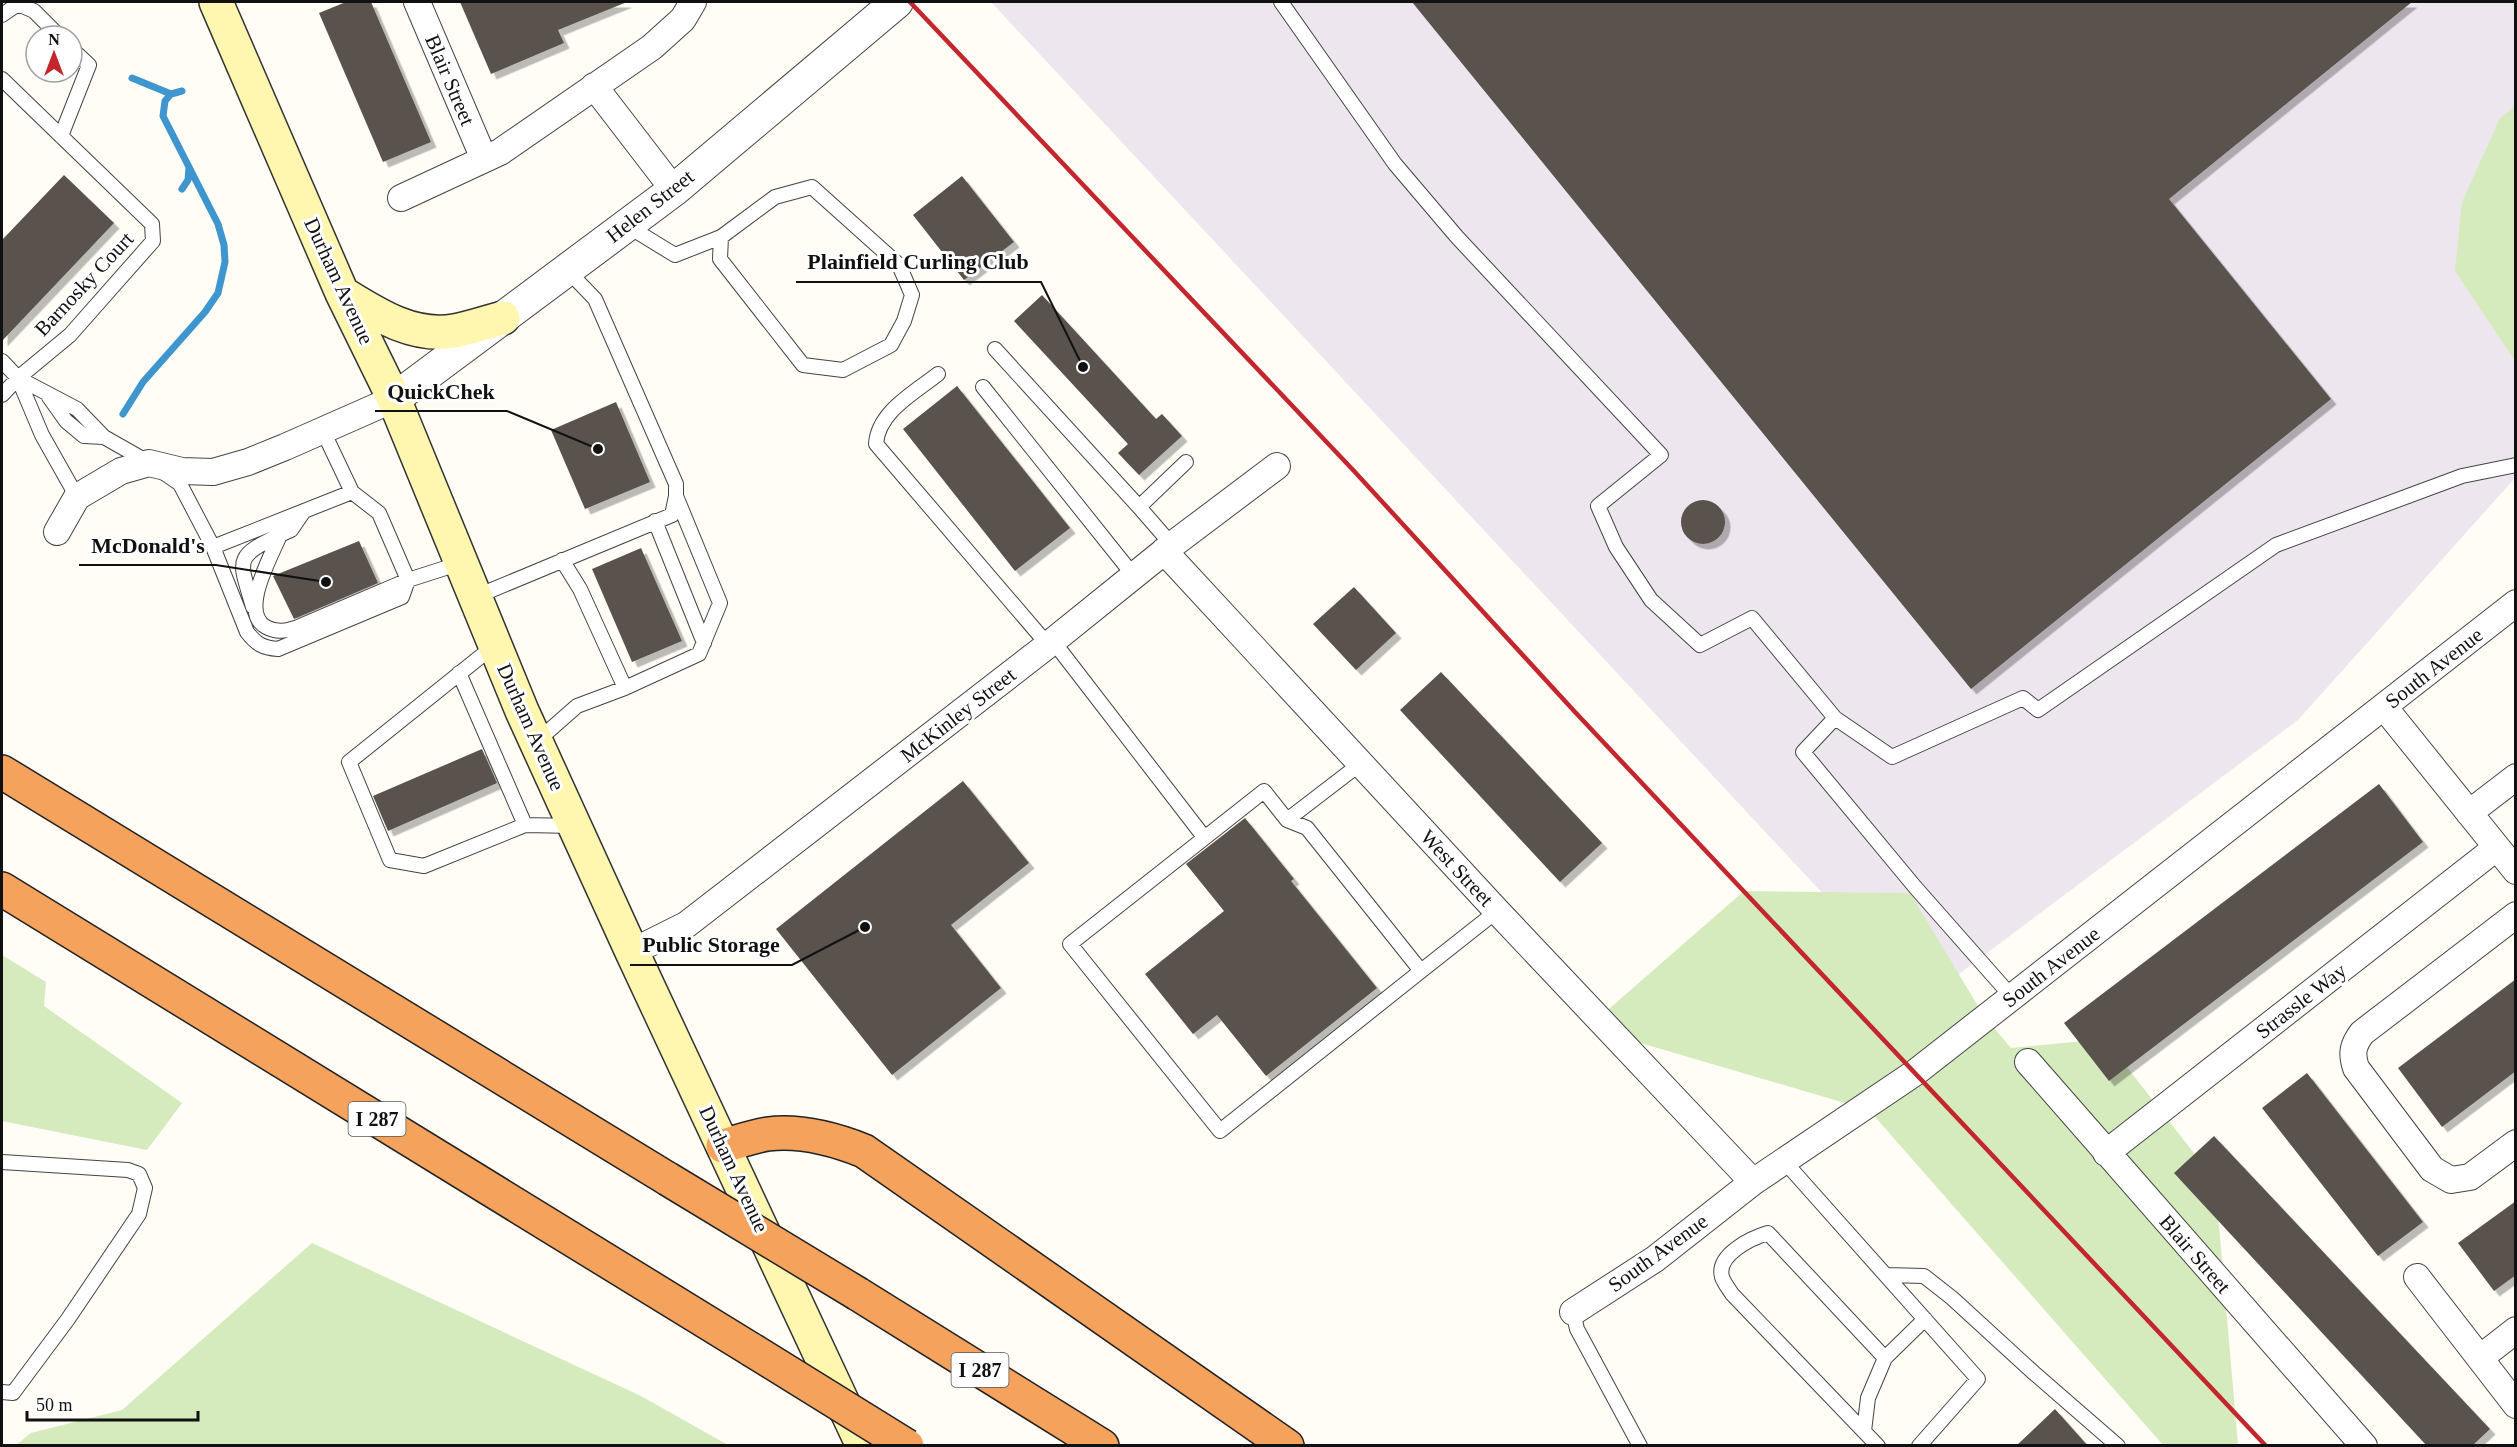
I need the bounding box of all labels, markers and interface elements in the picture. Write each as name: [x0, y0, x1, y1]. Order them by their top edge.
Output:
north arrow: [24, 24, 84, 84]
text: N: [48, 31, 60, 48]
street label: Blair Street: [420, 31, 480, 129]
street label: Helen Street: [601, 164, 699, 248]
street label: Durham Avenue: [299, 214, 379, 348]
street label: Barnosky Court: [30, 227, 138, 341]
callout: Plainfield Curling Club: [796, 242, 1041, 282]
text: Plainfield Curling Club: [807, 249, 1029, 274]
callout: QuickChek: [375, 371, 507, 411]
text: QuickChek: [387, 379, 496, 404]
callout: McDonald's: [79, 525, 216, 565]
text: McDonald's: [91, 533, 205, 558]
street label: South Avenue: [2381, 623, 2487, 713]
street label: Durham Avenue: [492, 660, 570, 794]
street label: McKinley Street: [896, 663, 1020, 767]
street label: West Street: [1416, 825, 1499, 911]
street label: South Avenue: [1998, 922, 2104, 1012]
callout: Public Storage: [630, 925, 792, 965]
text: Public Storage: [642, 932, 780, 957]
street label: Strassle Way: [2251, 958, 2351, 1044]
road number: I 287: [348, 1102, 406, 1136]
street label: Durham Avenue: [694, 1102, 774, 1236]
street label: South Avenue: [1604, 1209, 1712, 1297]
street label: Blair Street: [2154, 1210, 2236, 1298]
road number: I 287: [952, 1353, 1008, 1387]
scale bar: [27, 1384, 198, 1422]
text: 50 m: [36, 1395, 73, 1415]

